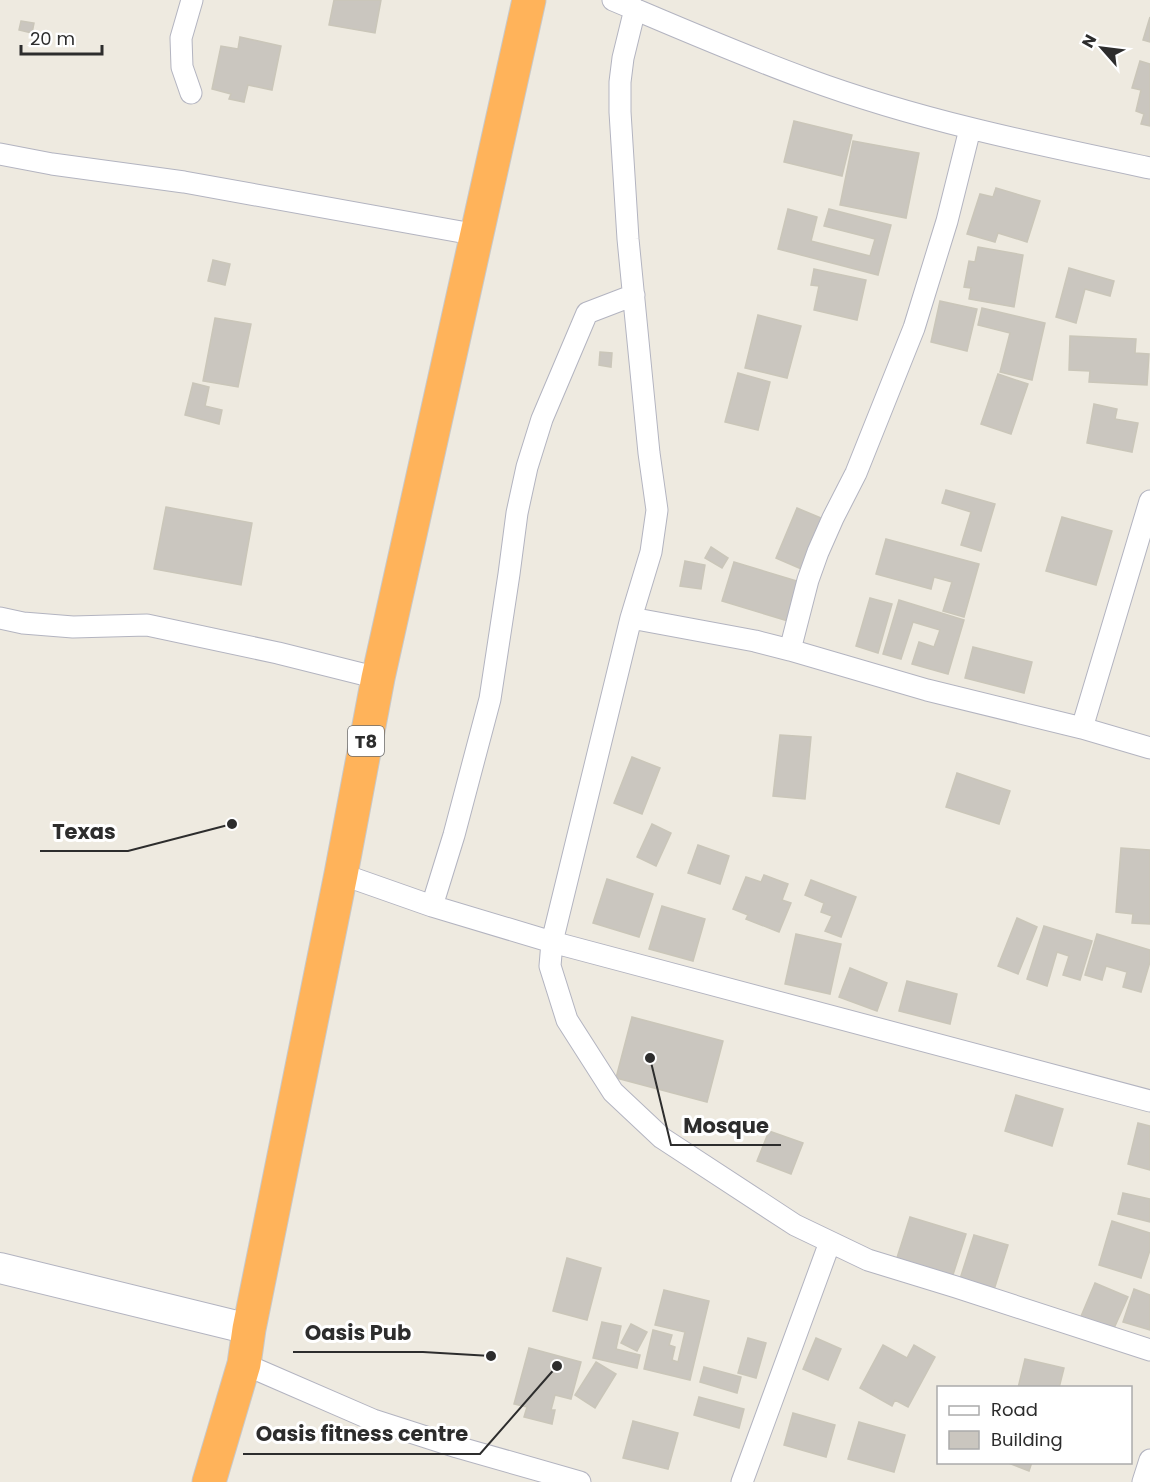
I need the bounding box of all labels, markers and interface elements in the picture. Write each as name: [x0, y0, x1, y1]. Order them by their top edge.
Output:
scale bar: [21, 18, 102, 56]
north arrow: [1072, 18, 1132, 78]
text: 20 m: [30, 26, 75, 51]
text: N: [1076, 30, 1102, 52]
road number: T8: [348, 726, 384, 756]
callout: Texas: [40, 812, 128, 851]
text: Texas: [52, 817, 116, 846]
callout: Mosque: [671, 1106, 781, 1145]
text: Mosque: [683, 1111, 769, 1140]
callout: Oasis Pub: [293, 1313, 423, 1352]
text: Oasis Pub: [305, 1318, 411, 1347]
legend: [937, 1386, 1132, 1464]
text: Road: [991, 1397, 1038, 1422]
callout: Oasis fitness centre: [243, 1415, 480, 1454]
text: Oasis fitness centre: [256, 1419, 468, 1448]
text: Building: [991, 1427, 1063, 1452]

